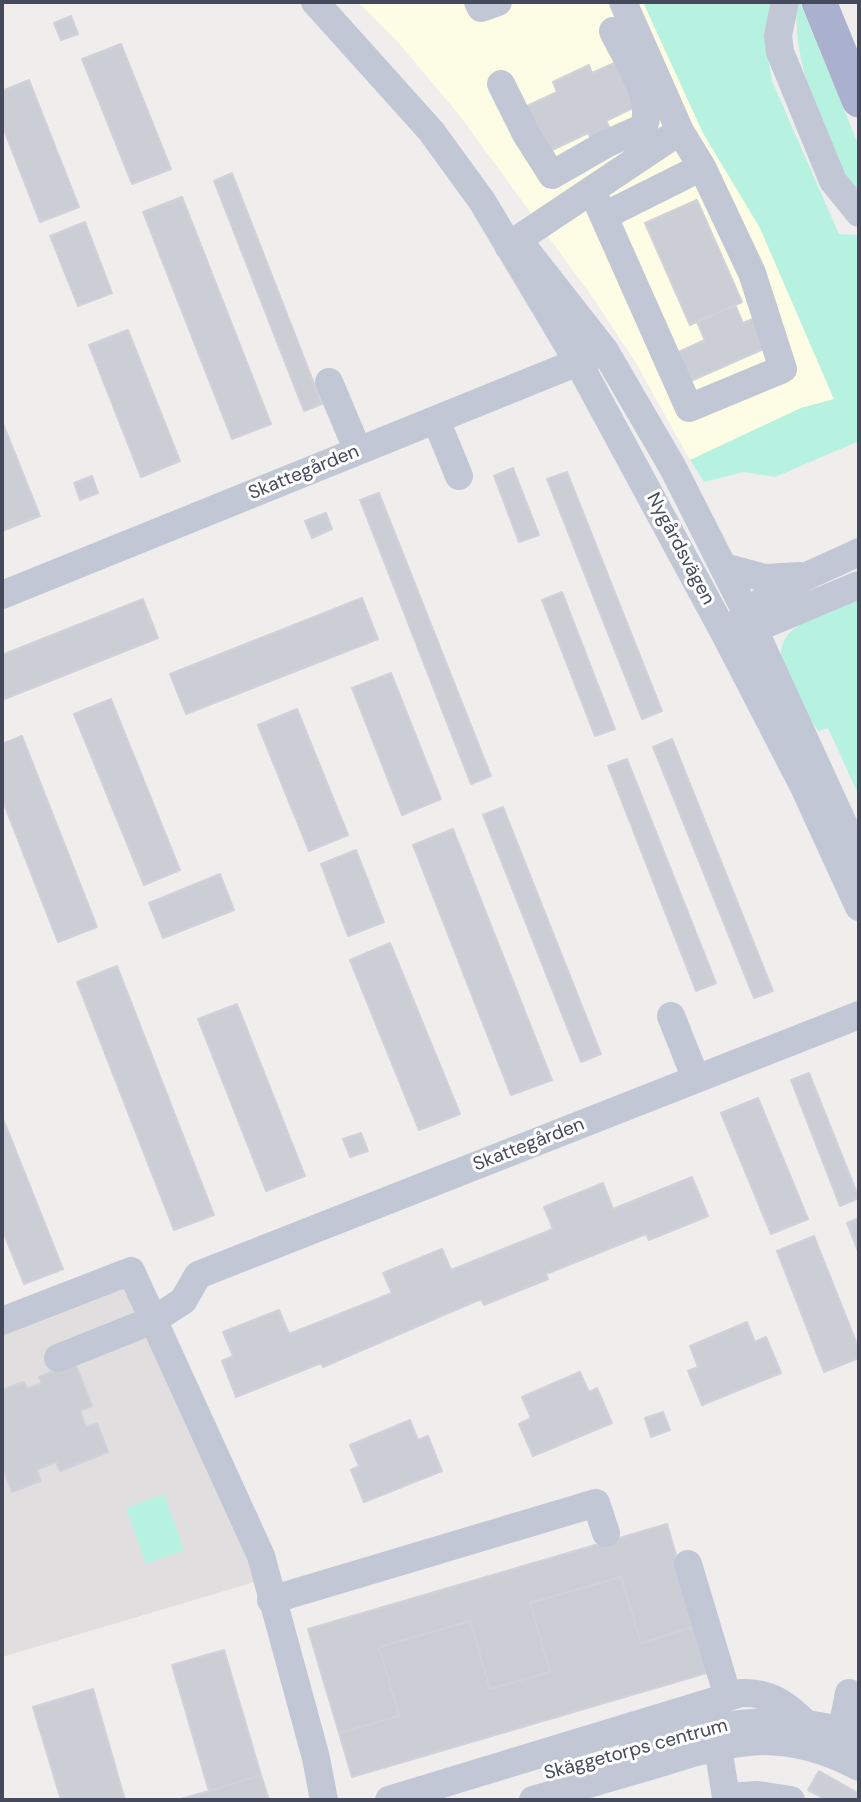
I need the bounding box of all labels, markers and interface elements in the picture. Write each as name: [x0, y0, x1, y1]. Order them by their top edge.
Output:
street label: Skattegården: [245, 440, 363, 506]
street label: Nygårdsvägen: [641, 489, 719, 609]
street label: Skattegården: [470, 1113, 588, 1177]
street label: Skäggetorps centrum: [542, 1715, 730, 1785]

